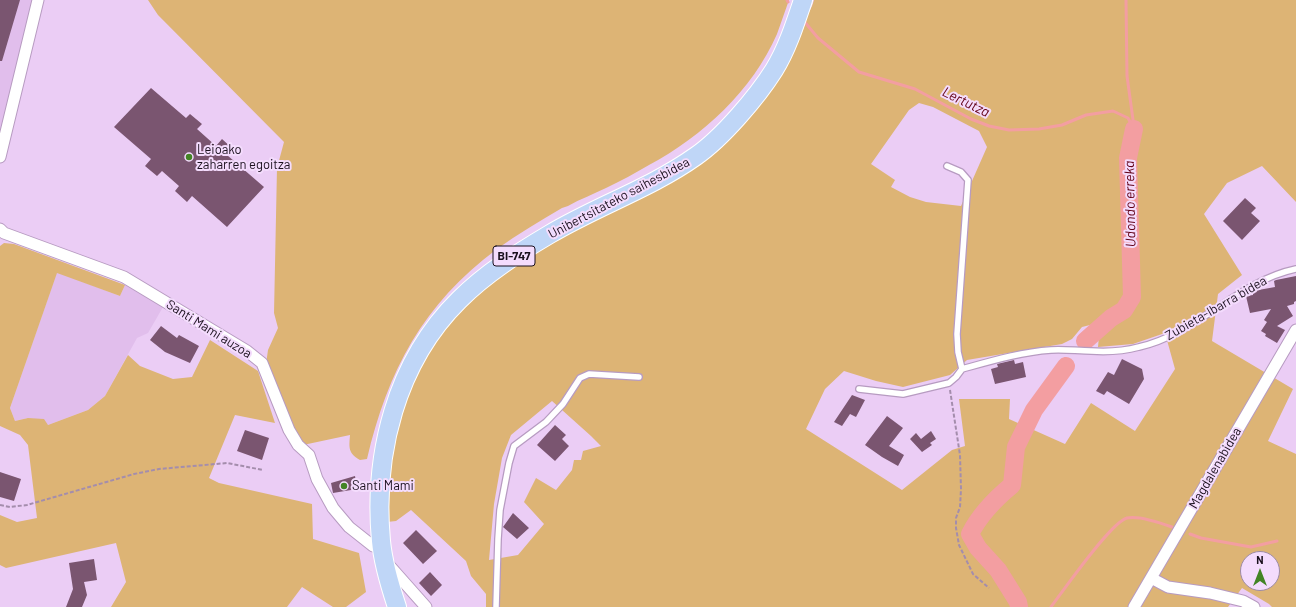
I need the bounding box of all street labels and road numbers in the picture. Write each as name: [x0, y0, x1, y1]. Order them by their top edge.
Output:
street label: Unibertsitateko saihesbidea: [546, 154, 692, 242]
road number: BI-747: [493, 246, 535, 266]
street label: Zubieta-Ibarra bidea: [1162, 273, 1270, 343]
street label: Santi Mami auzoa: [163, 297, 255, 361]
street label: Magdalenabidea: [1185, 425, 1245, 511]

